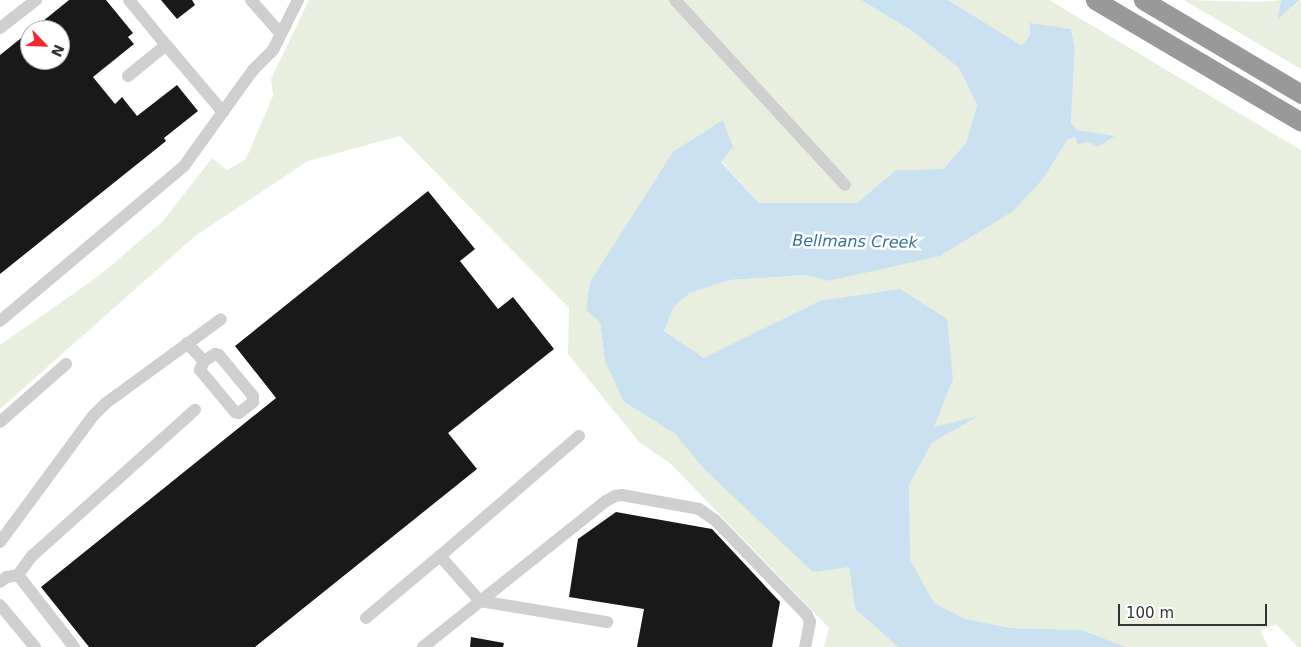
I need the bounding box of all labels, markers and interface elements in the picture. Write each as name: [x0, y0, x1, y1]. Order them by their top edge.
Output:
north arrow: [20, 20, 70, 70]
text: N: [48, 42, 67, 59]
water label: Bellmans Creek: [792, 231, 918, 253]
scale bar: [1121, 594, 1270, 626]
text: 100 m: [1126, 604, 1174, 622]

